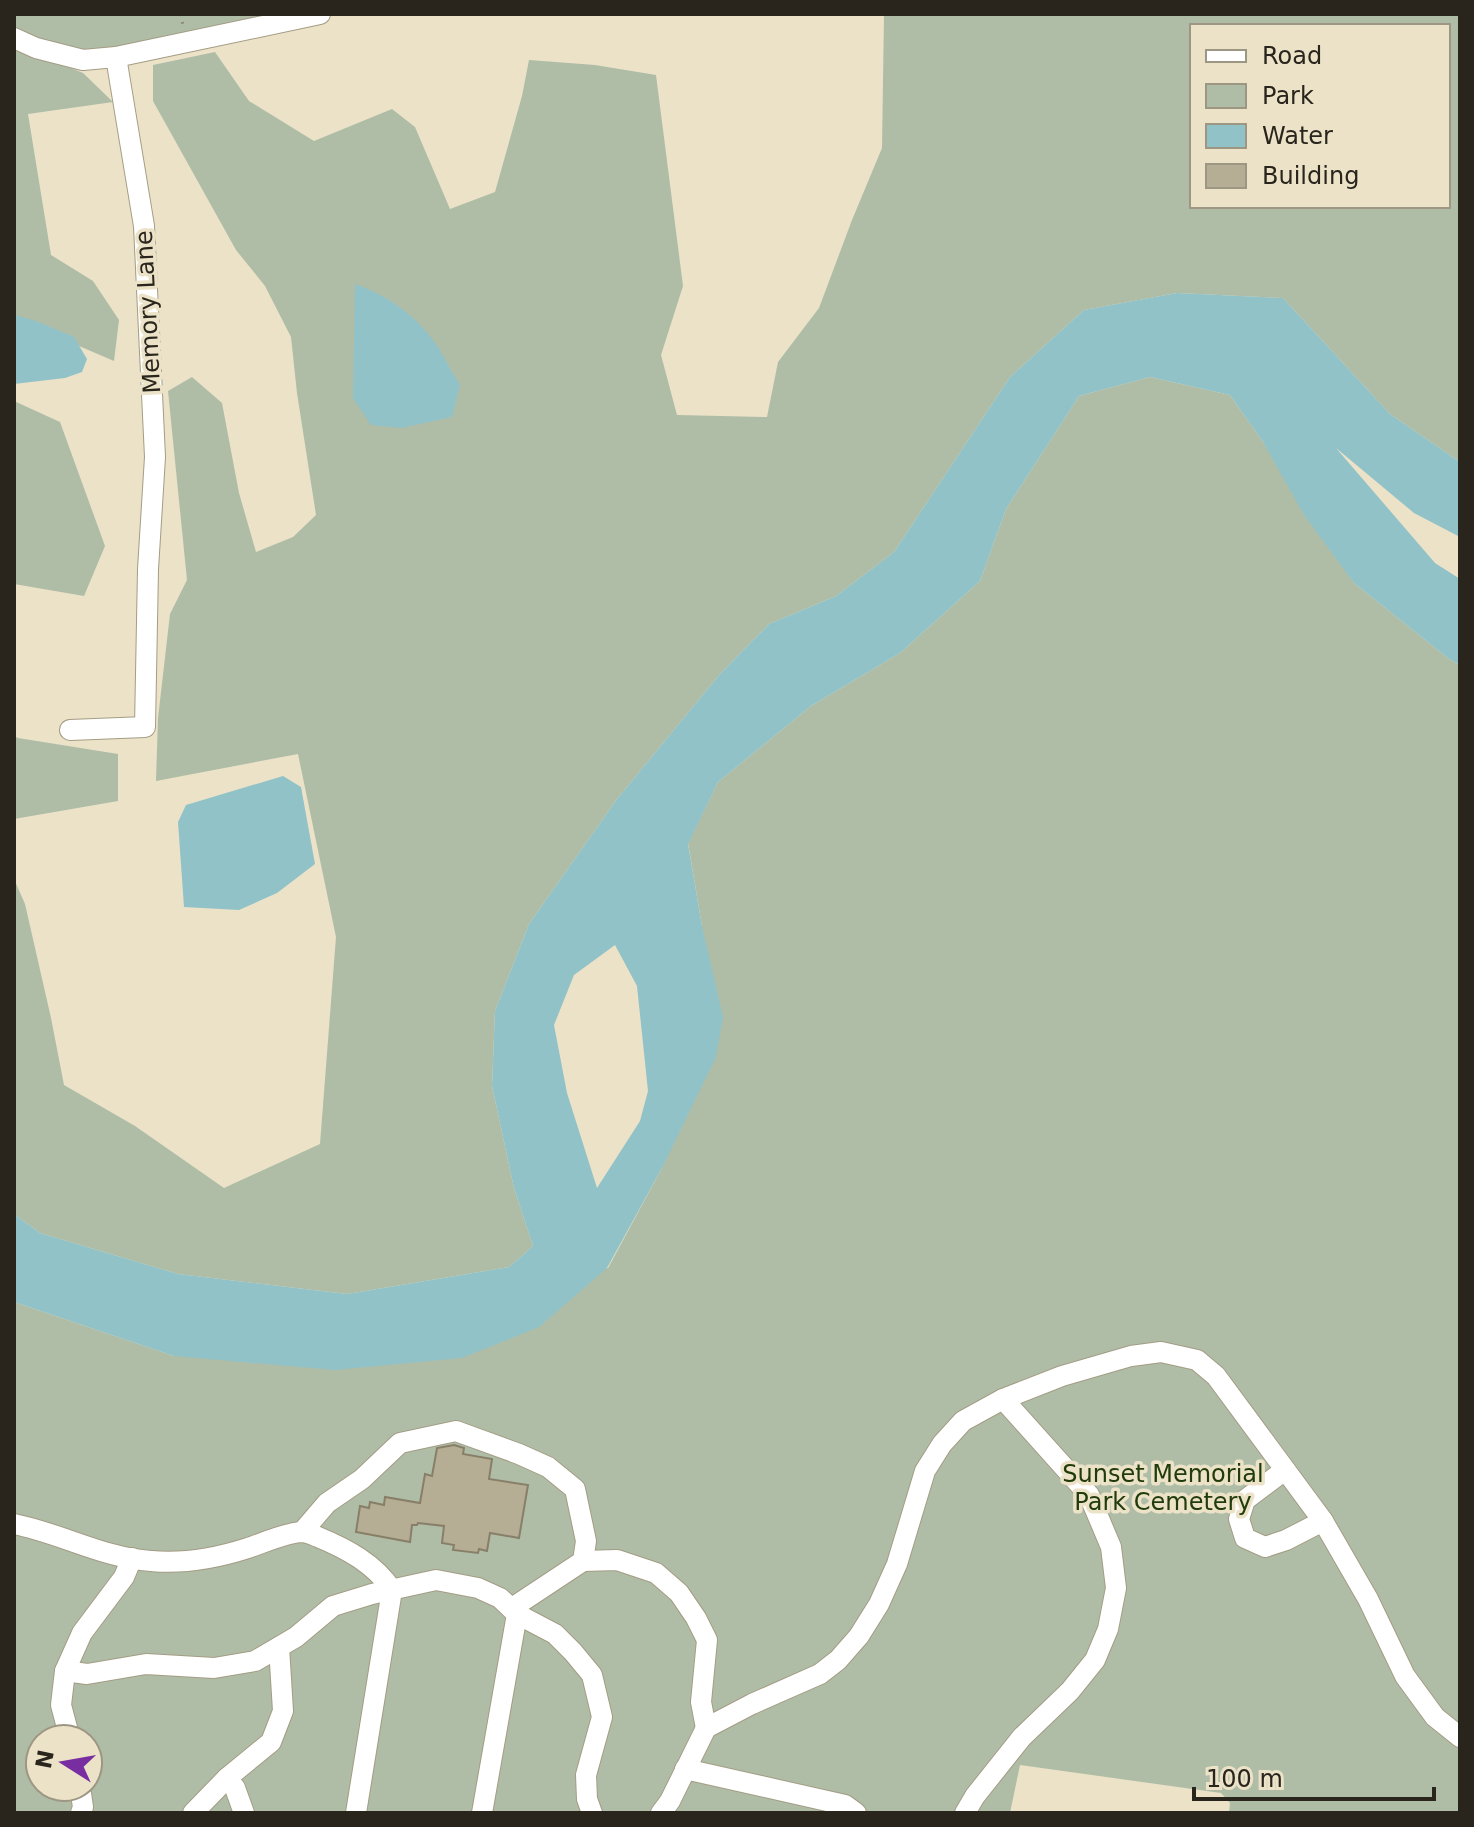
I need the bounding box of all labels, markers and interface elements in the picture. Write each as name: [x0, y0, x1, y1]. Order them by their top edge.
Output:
legend: [1190, 24, 1450, 208]
text: Road: [1262, 42, 1322, 70]
text: Park: [1262, 82, 1314, 110]
text: Water: [1262, 122, 1333, 150]
text: Building: [1262, 162, 1359, 190]
street label: Memory Lane: [130, 230, 166, 394]
park label: Sunset Memorial Park Cemetery: [1062, 1460, 1264, 1516]
north arrow: [24, 1723, 104, 1803]
text: N: [31, 1748, 59, 1771]
scale bar: [1194, 1751, 1434, 1801]
text: 100 m: [1206, 1765, 1283, 1793]

